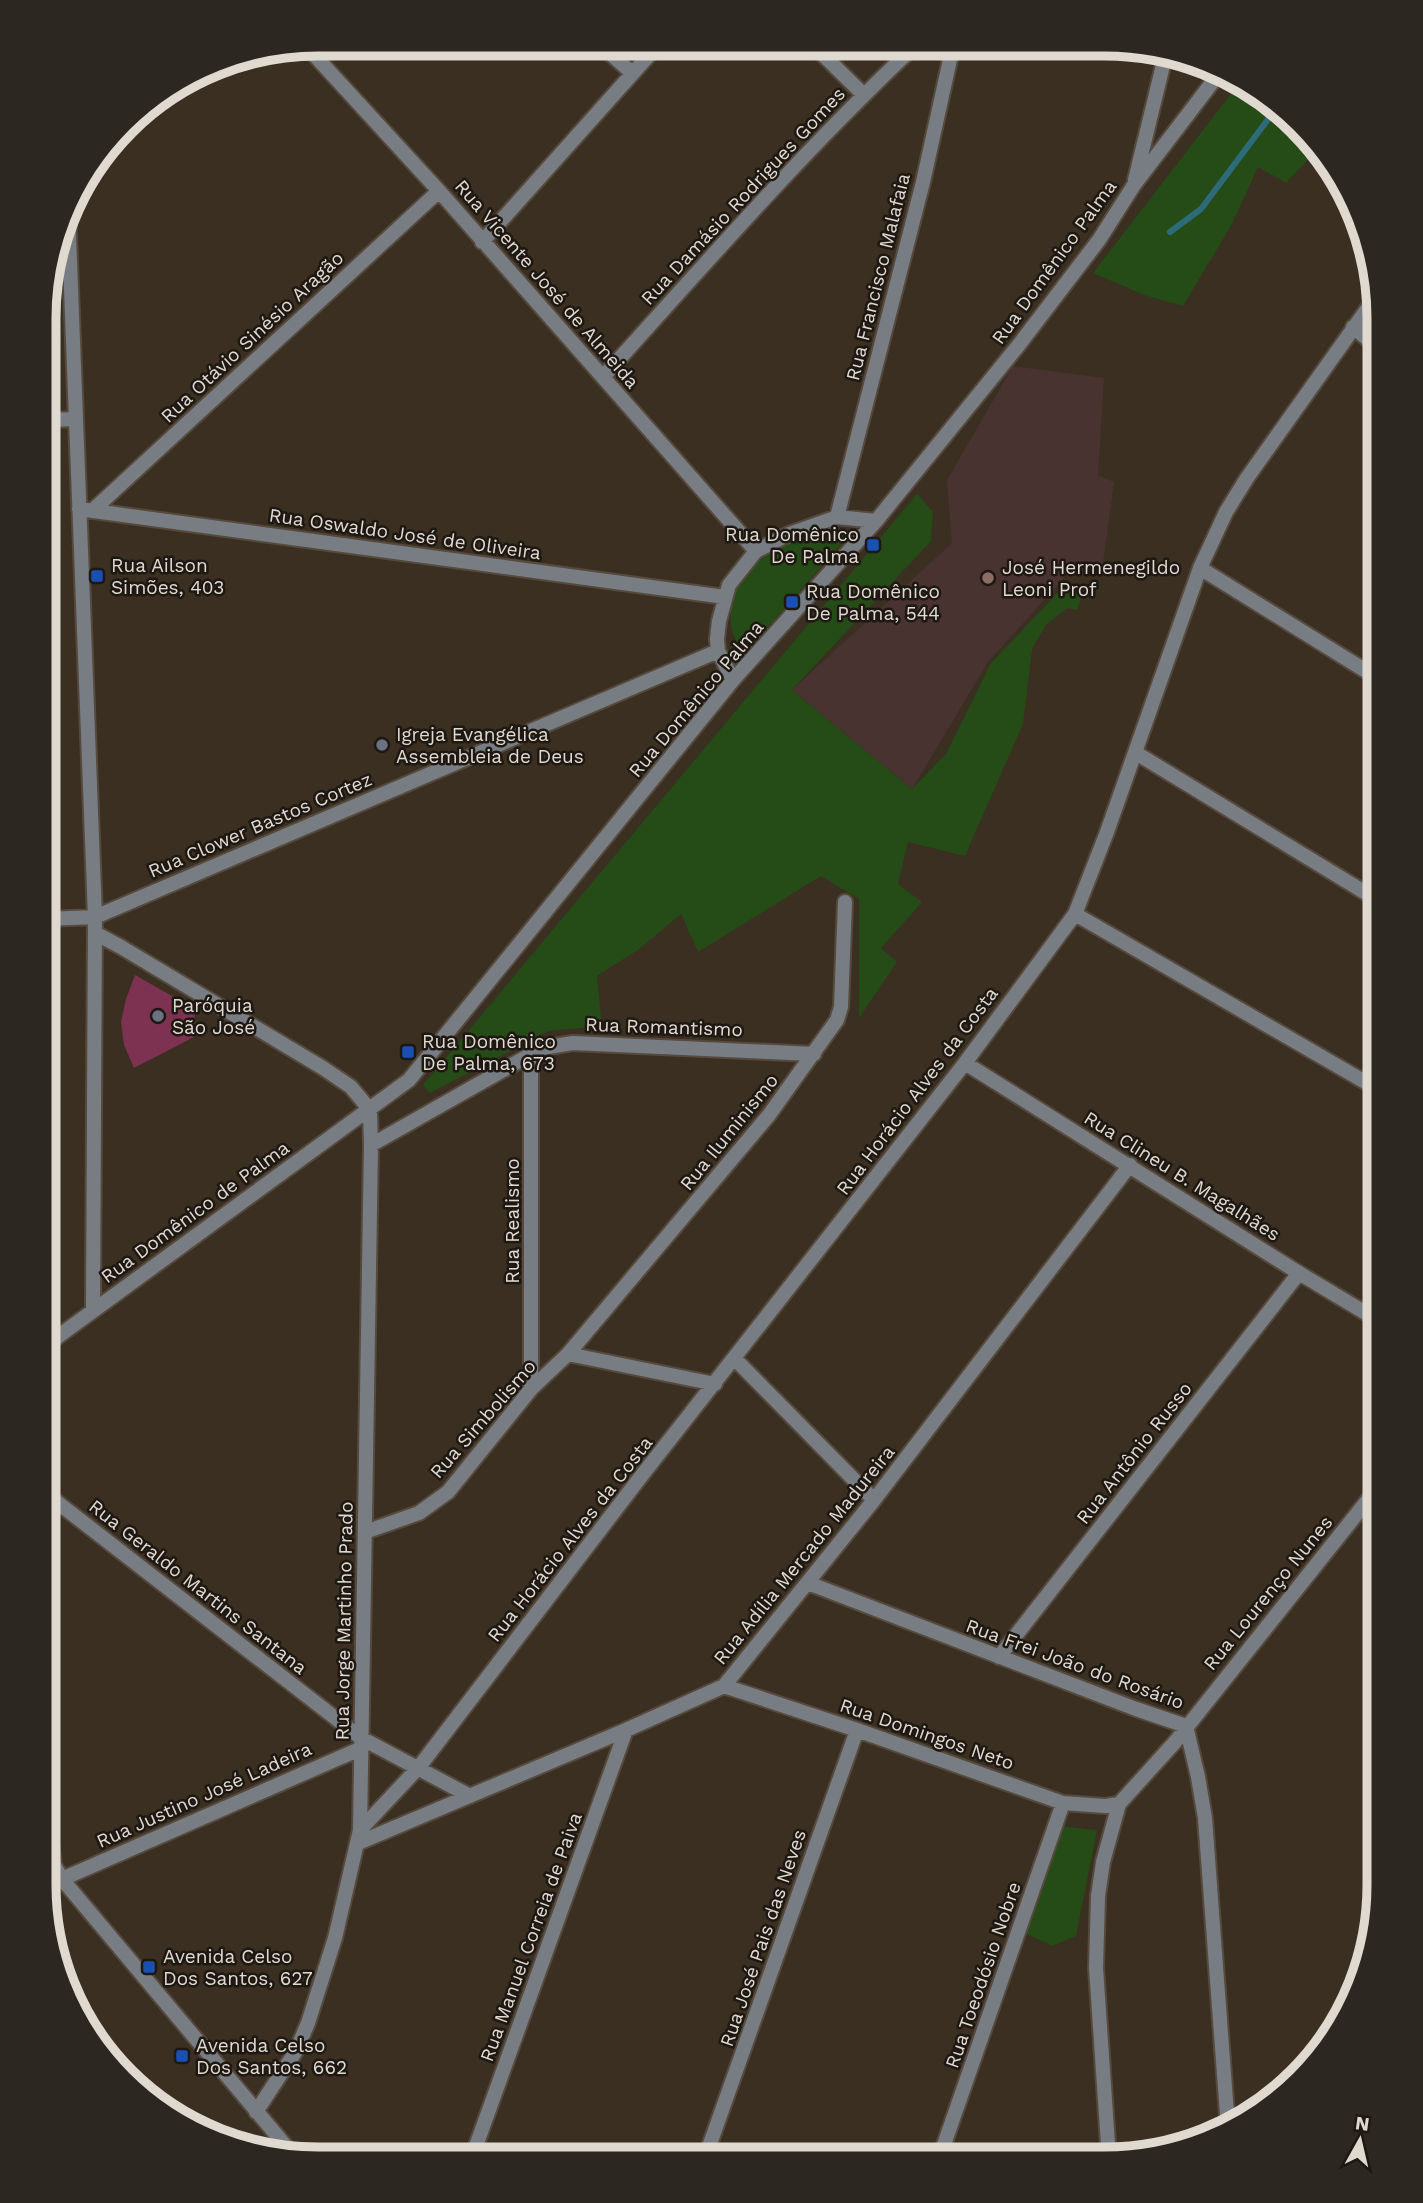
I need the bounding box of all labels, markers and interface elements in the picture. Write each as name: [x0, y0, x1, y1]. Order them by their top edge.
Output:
street label: Rua Damásio Rodrigues Gomes: [636, 82, 850, 310]
street label: Rua Francisco Malafaia: [841, 171, 915, 383]
street label: Rua Vicente José de Almeida: [450, 175, 644, 393]
street label: Rua Domênico Palma: [987, 175, 1121, 349]
street label: Rua Otávio Sinésio Aragão: [156, 246, 348, 428]
street label: Rua Oswaldo José de Oliveira: [268, 504, 543, 565]
place label: Rua Domênico De Palma: [725, 523, 859, 568]
marker: Rua Domênico De Palma: [865, 537, 881, 553]
place label: Rua Ailson Simões, 403: [111, 554, 224, 599]
place label: José Hermenegildo Leoni Prof: [1002, 556, 1180, 601]
marker: Rua Ailson Simões, 403: [89, 568, 105, 584]
marker: José Hermenegildo Leoni Prof: [980, 570, 996, 586]
place label: Rua Domênico De Palma, 544: [806, 580, 940, 625]
marker: Rua Domênico De Palma, 544: [784, 594, 800, 610]
street label: Rua Domênico Palma: [624, 616, 768, 782]
place label: Igreja Evangélica Assembleia de Deus: [396, 723, 584, 768]
marker: Igreja Evangélica Assembleia de Deus: [374, 737, 390, 753]
street label: Rua Clower Bastos Cortez: [145, 767, 375, 883]
street label: Rua Horácio Alves da Costa: [831, 982, 1003, 1199]
place label: Paróquia São José: [172, 994, 255, 1039]
marker: Paróquia São José: [150, 1008, 166, 1024]
street label: Rua Romantismo: [585, 1013, 743, 1041]
place label: Rua Domênico De Palma, 673: [422, 1030, 556, 1075]
marker: Rua Domênico De Palma, 673: [400, 1044, 416, 1060]
street label: Rua Iluminismo: [675, 1069, 783, 1195]
street label: Rua Clineu B. Magalhães: [1080, 1106, 1284, 1246]
street label: Rua Domênico de Palma: [96, 1136, 294, 1288]
street label: Rua Realismo: [501, 1158, 524, 1284]
street label: Rua Simbolismo: [425, 1355, 541, 1483]
street label: Rua Antônio Russo: [1071, 1377, 1197, 1529]
street label: Rua Horácio Alves da Costa: [483, 1432, 658, 1646]
street label: Rua Adília Mercado Madureira: [709, 1441, 900, 1669]
street label: Rua Geraldo Martins Santana: [84, 1495, 312, 1679]
street label: Rua Jorge Martinho Prado: [330, 1501, 358, 1741]
street label: Rua Lourenço Nunes: [1199, 1511, 1337, 1675]
street label: Rua Frei João do Rosário: [963, 1614, 1187, 1714]
street label: Rua Domingos Neto: [837, 1693, 1017, 1775]
street label: Rua Justino José Ladeira: [93, 1737, 315, 1853]
street label: Rua Manuel Correia de Paiva: [475, 1809, 587, 2065]
street label: Rua José Pais das Neves: [715, 1826, 811, 2050]
street label: Rua Toeodósio Nobre: [940, 1879, 1026, 2071]
place label: Avenida Celso Dos Santos, 627: [163, 1945, 313, 1990]
marker: Avenida Celso Dos Santos, 627: [141, 1959, 157, 1975]
place label: Avenida Celso Dos Santos, 662: [196, 2034, 347, 2079]
marker: Avenida Celso Dos Santos, 662: [174, 2048, 190, 2064]
north arrow: [1325, 2105, 1395, 2175]
text: N: [1354, 2111, 1371, 2136]

